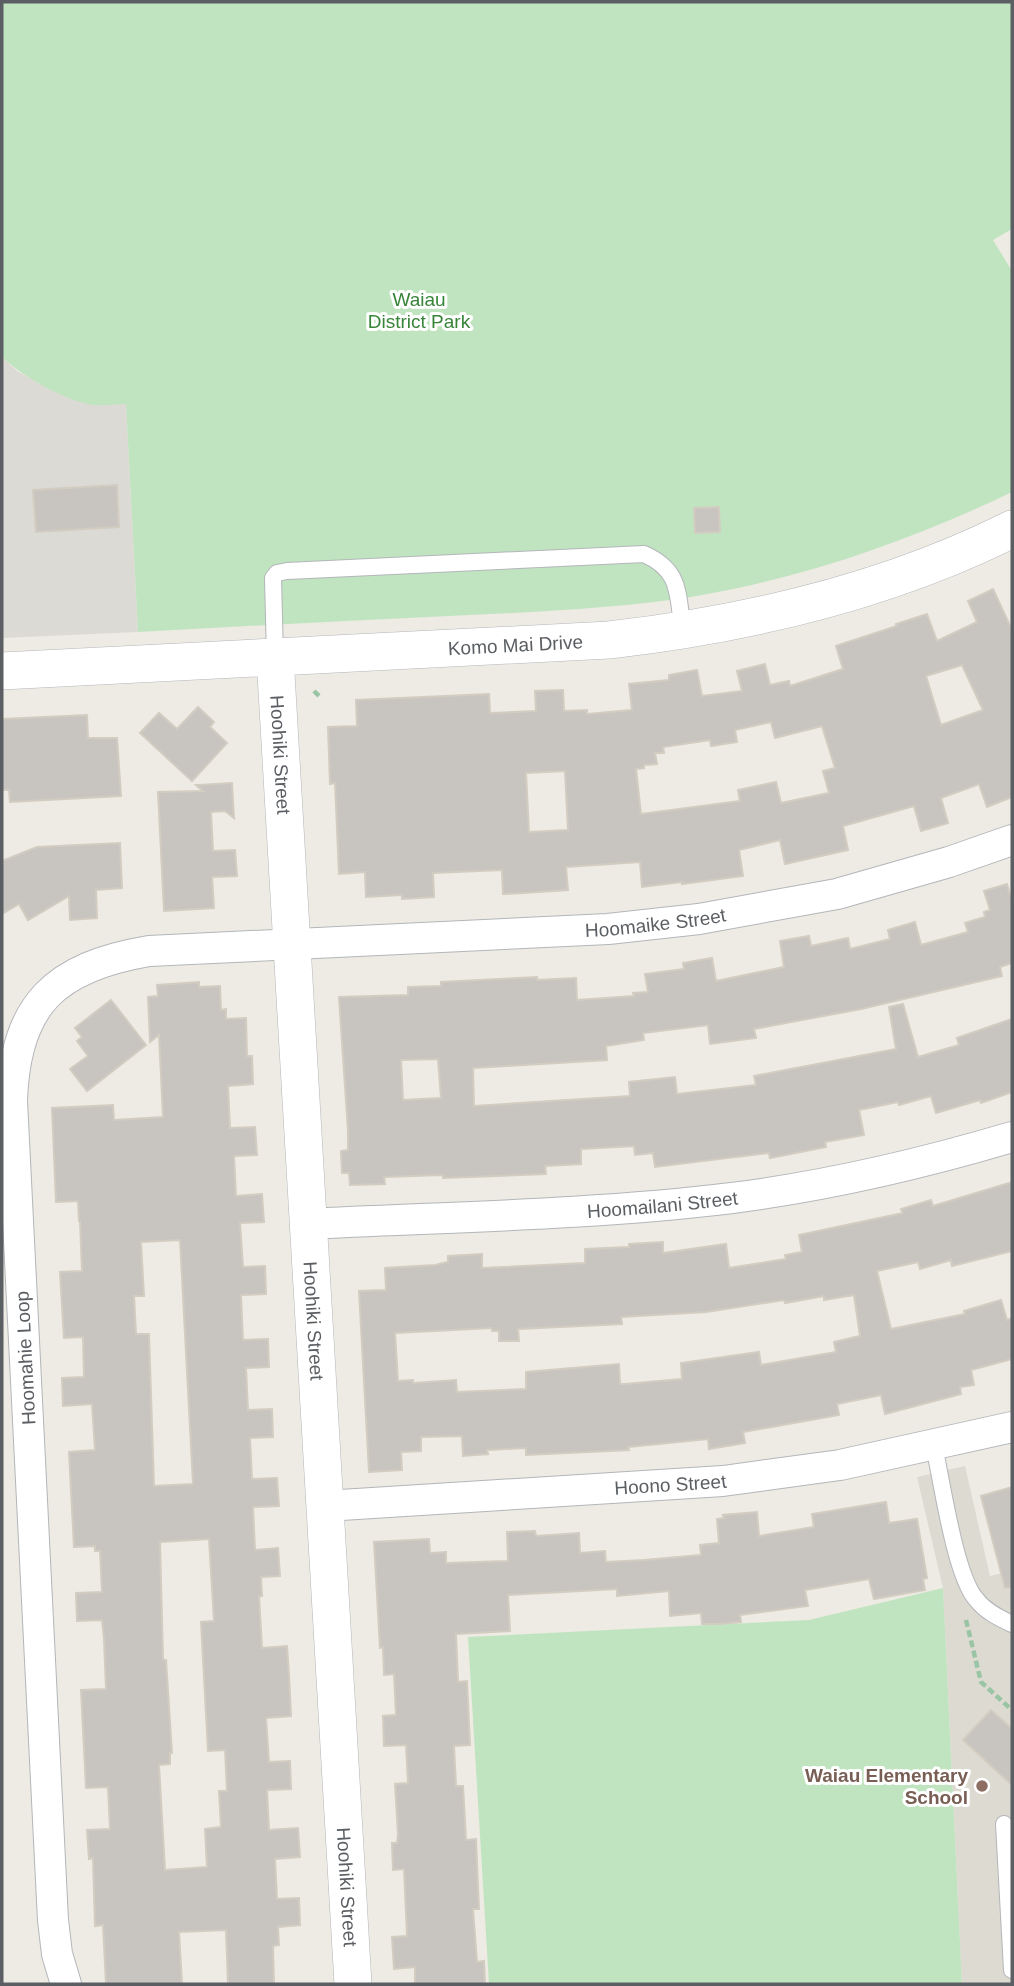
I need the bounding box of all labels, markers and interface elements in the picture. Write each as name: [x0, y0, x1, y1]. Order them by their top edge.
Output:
park label: Waiau District Park: [368, 289, 471, 332]
street label: Komo Mai Drive: [447, 631, 583, 659]
street label: Hoohiki Street: [266, 695, 294, 816]
street label: Hoomaike Street: [584, 904, 728, 941]
street label: Hoomailani Street: [586, 1187, 740, 1222]
street label: Hoohiki Street: [300, 1261, 328, 1382]
street label: Hoomahie Loop: [12, 1290, 39, 1426]
street label: Hoono Street: [614, 1471, 728, 1499]
place label: Waiau Elementary School: [805, 1765, 968, 1808]
marker: Waiau Elementary School: [974, 1778, 990, 1794]
street label: Hoohiki Street: [333, 1827, 361, 1948]

